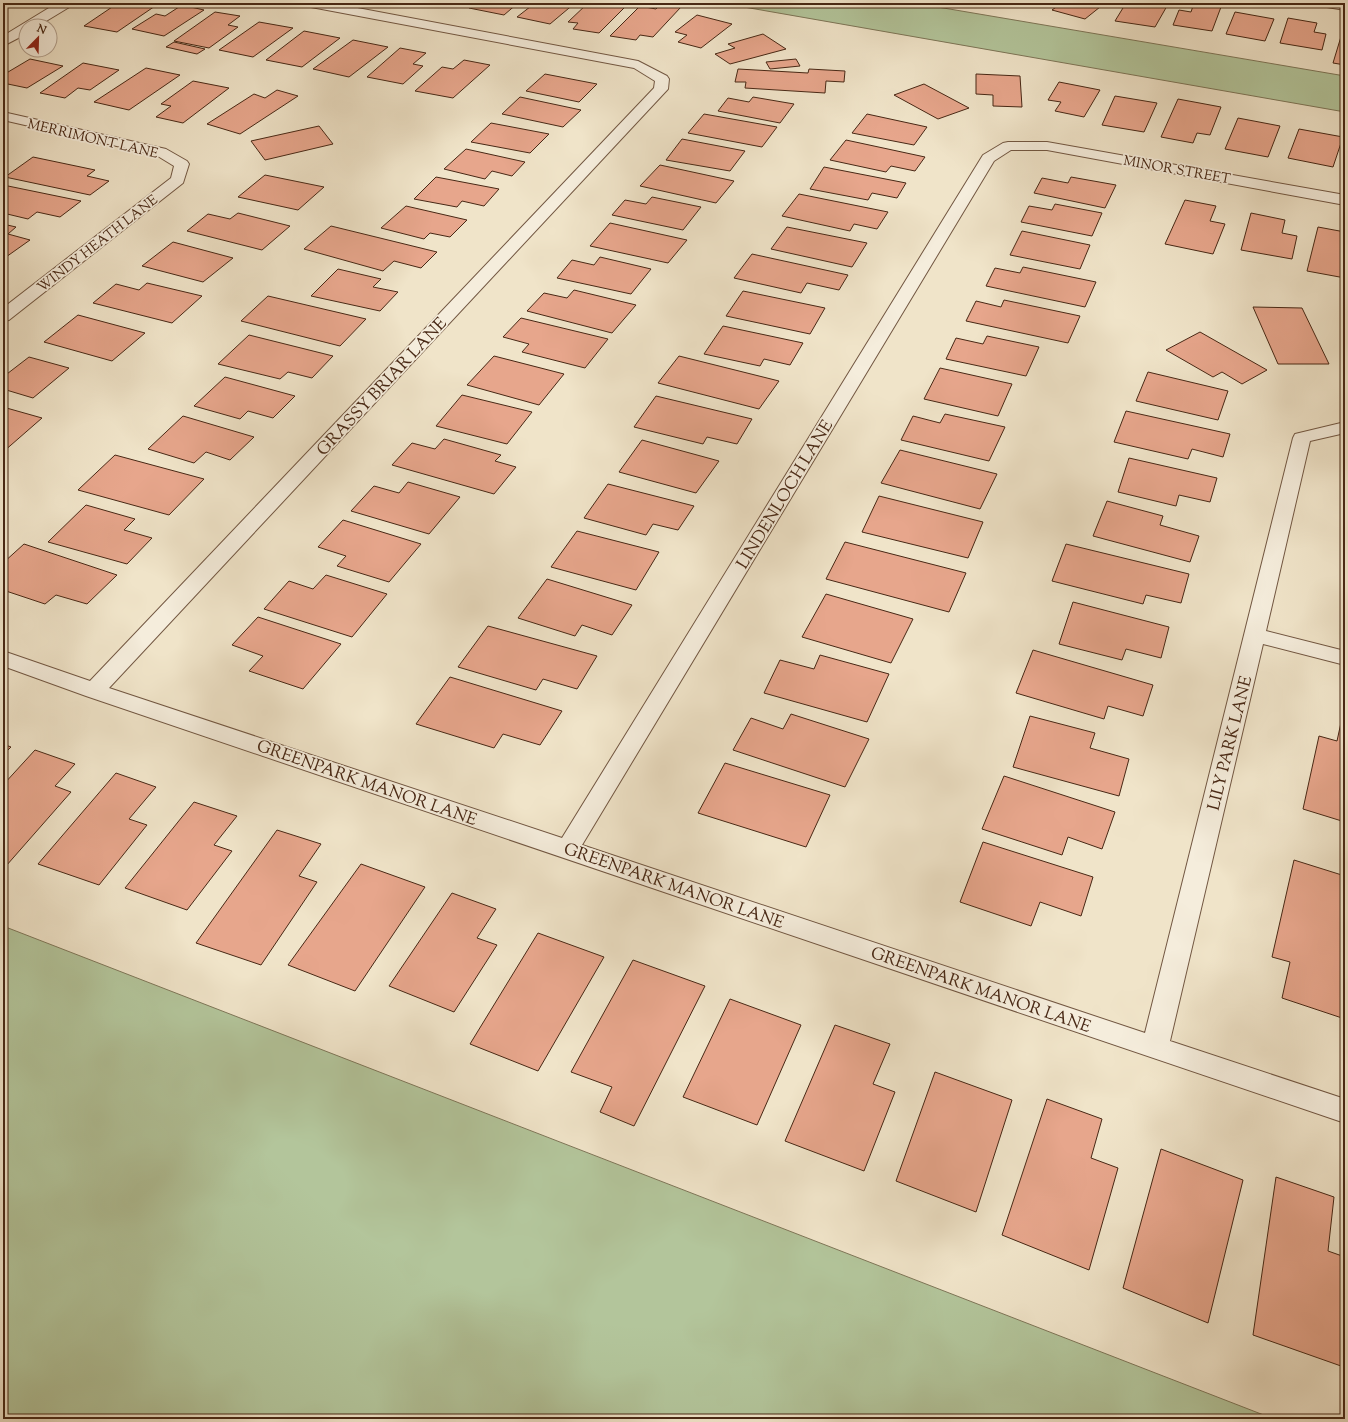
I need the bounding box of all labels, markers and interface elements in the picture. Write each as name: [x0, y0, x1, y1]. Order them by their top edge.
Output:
north arrow: [18, 18, 58, 58]
text: N: [33, 20, 49, 39]
street label: MERRIMONT LANE: [25, 115, 161, 165]
street label: MINOR STREET: [1121, 152, 1232, 190]
street label: WINDY HEATH LANE: [34, 191, 163, 298]
street label: GRASSY BRIAR LANE: [312, 313, 453, 462]
street label: LINDENLOCH LANE: [732, 416, 840, 574]
street label: LILY PARK LANE: [1203, 674, 1259, 813]
street label: GREENPARK MANOR LANE: [253, 735, 480, 833]
street label: GREENPARK MANOR LANE: [560, 838, 787, 936]
street label: GREENPARK MANOR LANE: [867, 942, 1094, 1040]

